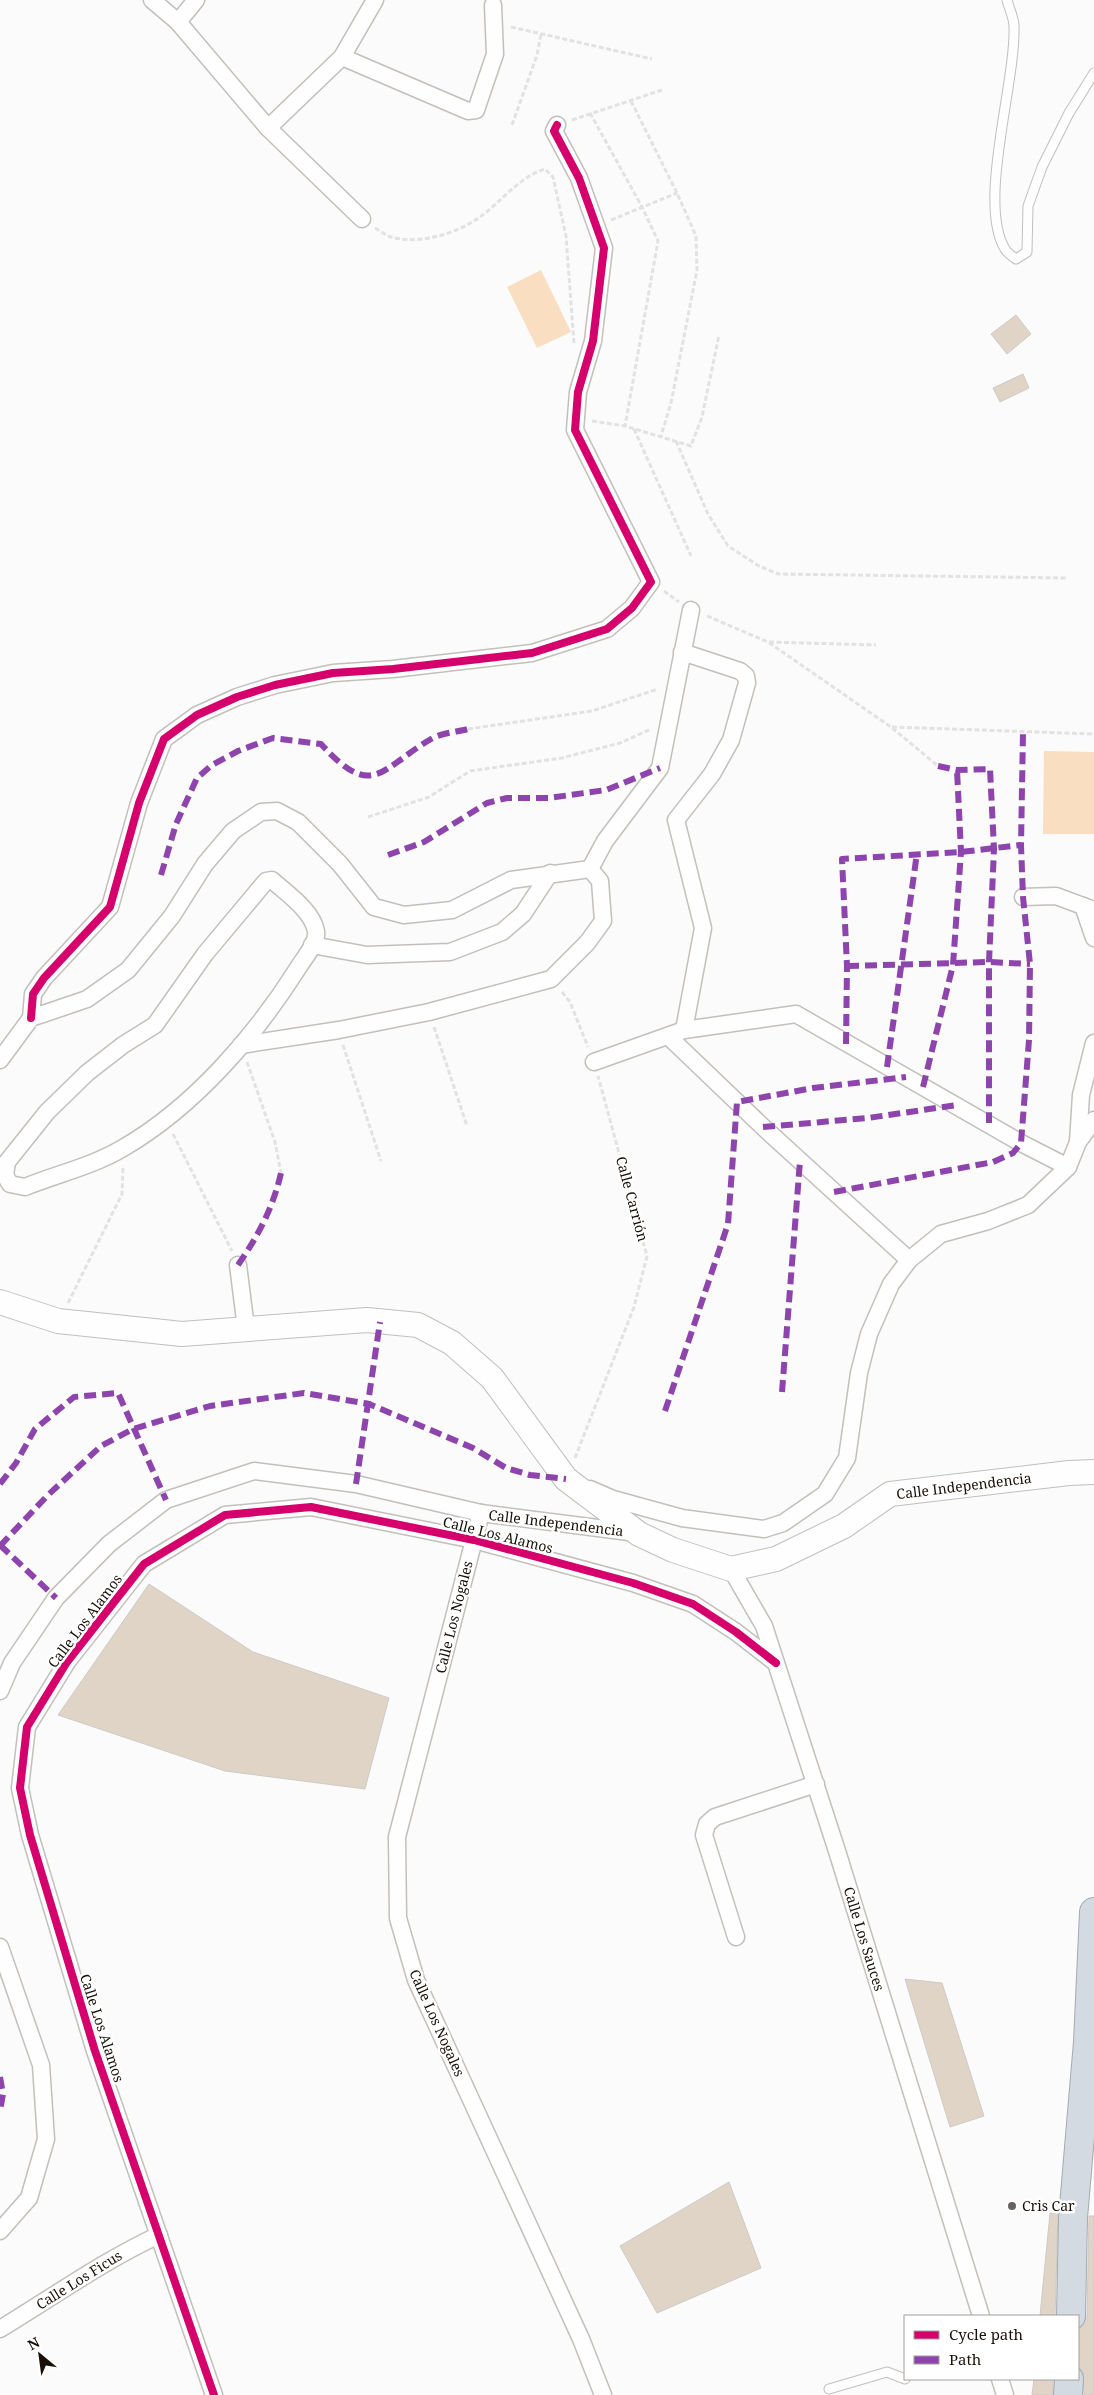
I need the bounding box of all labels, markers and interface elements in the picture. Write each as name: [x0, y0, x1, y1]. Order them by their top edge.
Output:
street label: Calle Carrión: [612, 1154, 653, 1244]
street label: Calle Independencia: [895, 1468, 1033, 1503]
street label: Calle Independencia: [487, 1505, 625, 1540]
street label: Calle Los Alamos: [441, 1512, 555, 1557]
street label: Calle Los Nogales: [430, 1559, 477, 1675]
street label: Calle Los Alamos: [43, 1570, 126, 1671]
street label: Calle Los Sauces: [840, 1884, 889, 1993]
street label: Calle Los Nogales: [405, 1966, 470, 2079]
street label: Calle Los Alamos: [76, 1971, 129, 2084]
place label: Cris Car: [1022, 2196, 1075, 2215]
marker: Cris Car: [1006, 2200, 1018, 2212]
street label: Calle Los Ficus: [32, 2246, 125, 2314]
legend: [904, 2315, 1079, 2380]
text: Cycle path: [949, 2324, 1024, 2344]
north arrow: [15, 2330, 65, 2380]
text: N: [24, 2332, 43, 2354]
text: Path: [949, 2349, 982, 2369]

